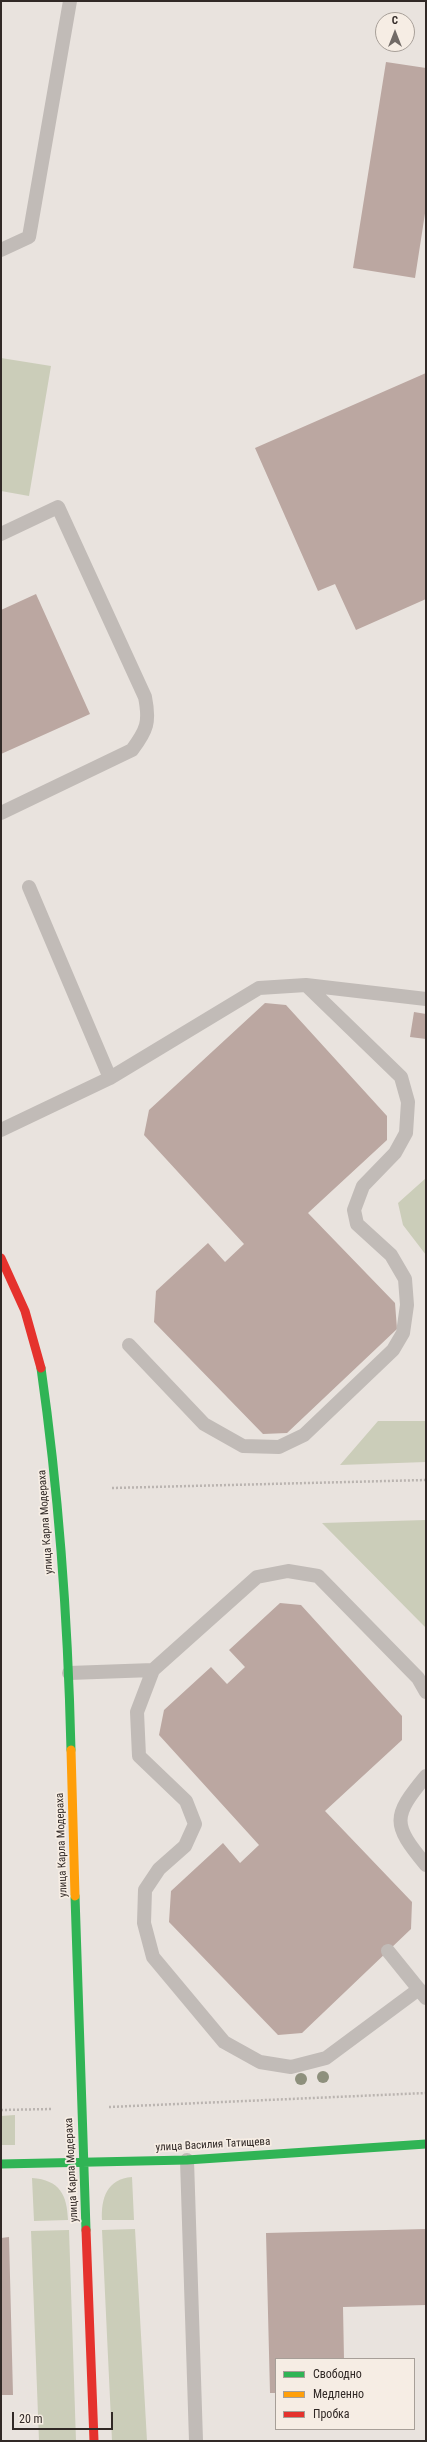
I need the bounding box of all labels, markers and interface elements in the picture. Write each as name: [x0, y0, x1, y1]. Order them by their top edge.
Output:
north arrow: [375, 12, 415, 52]
text: С: [392, 14, 398, 27]
street label: улица Карла Модераха: [36, 1469, 56, 1575]
street label: улица Карла Модераха: [54, 1792, 70, 1898]
street label: улица Карла Модераха: [63, 2117, 81, 2223]
street label: улица Василия Татищева: [155, 2135, 271, 2155]
legend: [275, 2358, 415, 2430]
text: Свободно: [313, 2367, 362, 2381]
text: Медленно: [313, 2387, 364, 2401]
scale bar: [14, 2404, 115, 2430]
text: Пробка: [313, 2407, 350, 2421]
text: 20 m: [19, 2412, 43, 2426]

